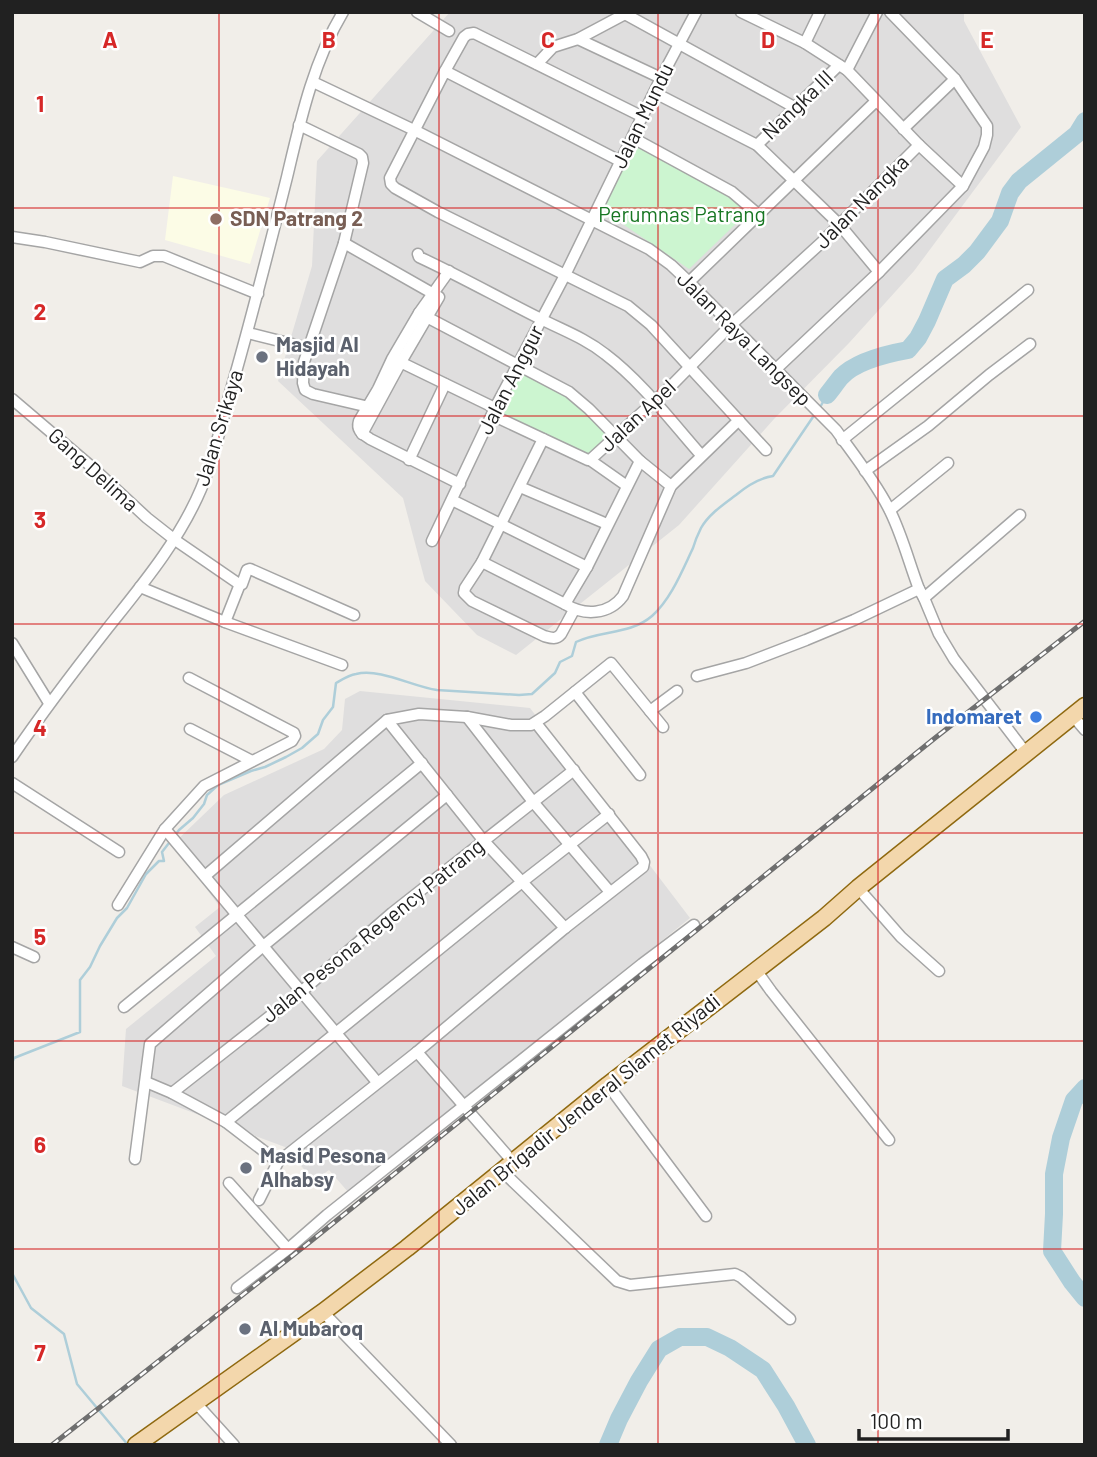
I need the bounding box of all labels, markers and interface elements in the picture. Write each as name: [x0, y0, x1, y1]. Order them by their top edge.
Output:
text: A: [102, 25, 118, 53]
text: B: [322, 25, 336, 53]
text: C: [541, 25, 555, 53]
text: D: [761, 25, 775, 53]
text: E: [980, 25, 994, 53]
street label: Jalan Mundu: [605, 59, 678, 172]
street label: Nangka III: [756, 64, 838, 144]
text: 1: [36, 89, 44, 117]
street label: Jalan Nangka: [809, 149, 913, 253]
park label: Perumnas Patrang: [598, 201, 766, 226]
place label: SDN Patrang 2: [230, 205, 363, 230]
marker: SDN Patrang 2: [208, 211, 224, 227]
street label: Jalan Raya Langsep: [673, 266, 817, 410]
text: 2: [34, 297, 46, 325]
street label: Jalan Anggur: [471, 320, 548, 438]
place label: Masjid Al Hidayah: [276, 331, 359, 380]
marker: Masjid Al Hidayah: [254, 349, 270, 365]
street label: Jalan Srikaya: [188, 366, 247, 489]
street label: Jalan Apel: [594, 374, 680, 456]
street label: Gang Delima: [44, 422, 144, 516]
text: 3: [34, 505, 46, 533]
place label: Indomaret: [926, 703, 1022, 728]
marker: Indomaret: [1028, 709, 1044, 725]
text: 4: [33, 713, 47, 741]
street label: Jalan Pesona Regency Patrang: [256, 832, 488, 1027]
text: 5: [34, 922, 46, 950]
street label: Jalan Brigadir Jenderal Slamet Riyadi: [446, 988, 724, 1220]
text: 6: [34, 1130, 46, 1158]
place label: Masid Pesona Alhabsy: [260, 1142, 386, 1191]
marker: Masid Pesona Alhabsy: [238, 1160, 254, 1176]
place label: Al Mubaroq: [259, 1315, 363, 1340]
marker: Al Mubaroq: [237, 1321, 253, 1337]
text: 7: [34, 1338, 46, 1366]
scale bar: [859, 1398, 1008, 1442]
text: 100 m: [870, 1408, 923, 1433]

